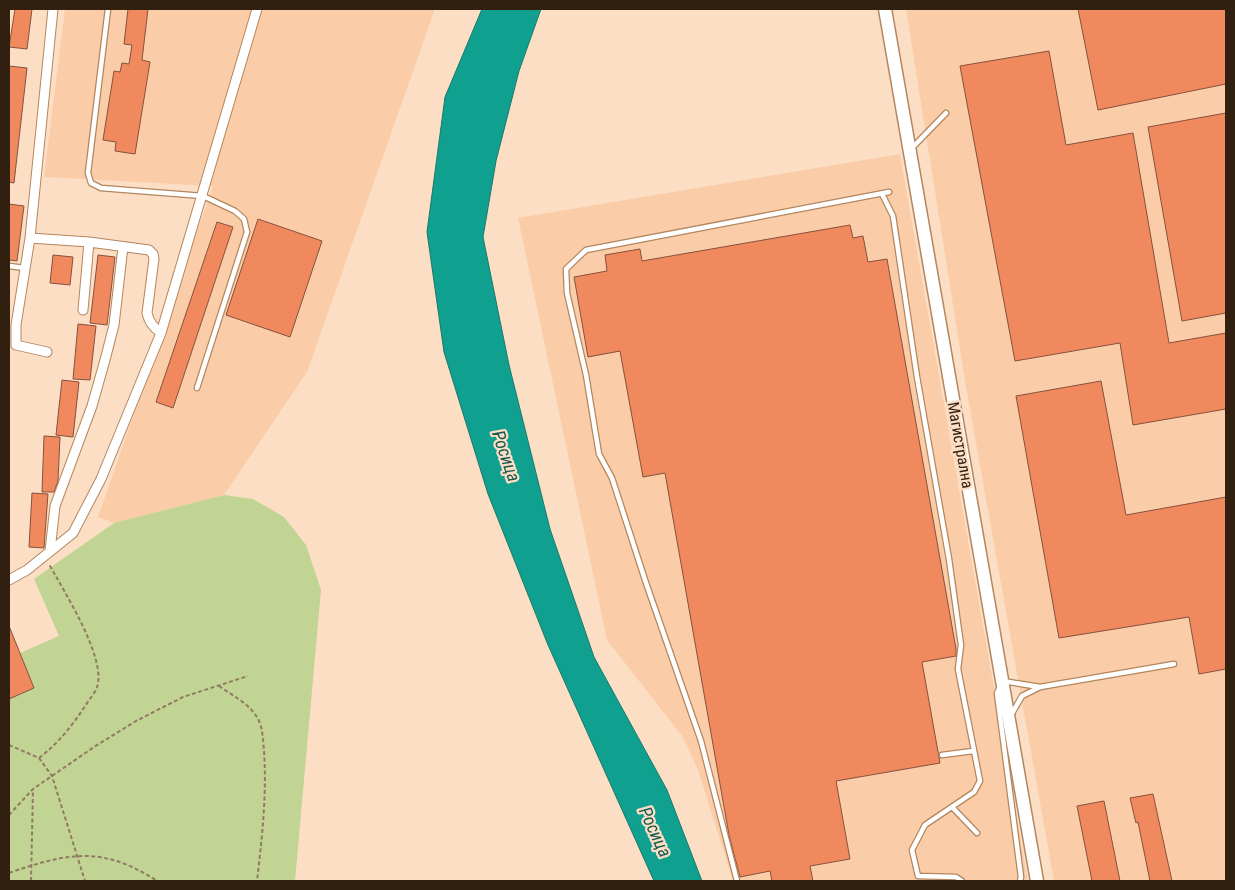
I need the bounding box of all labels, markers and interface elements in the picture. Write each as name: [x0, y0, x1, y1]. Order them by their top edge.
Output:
street label: Магистрална: [944, 400, 977, 490]
water label: Росица: [488, 427, 525, 484]
water label: Росица: [635, 803, 676, 860]

